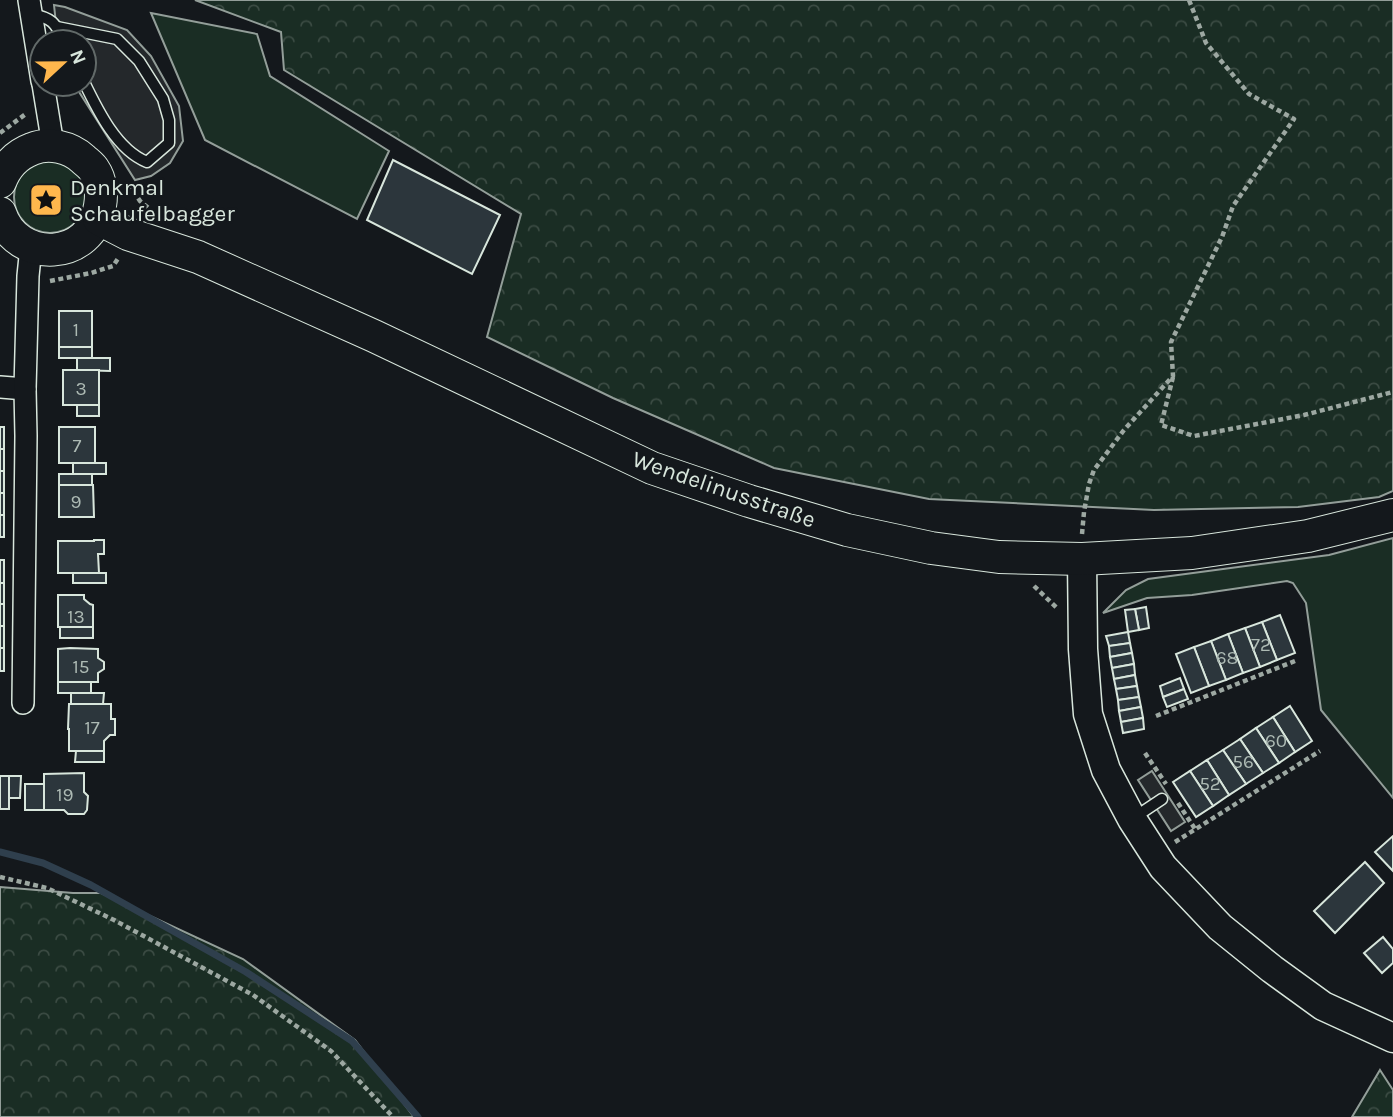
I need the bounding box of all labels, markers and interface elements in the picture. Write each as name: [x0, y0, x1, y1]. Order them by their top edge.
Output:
north arrow: [28, 28, 98, 98]
text: N: [65, 47, 91, 67]
place label: Denkmal Schaufelbagger: [70, 174, 235, 227]
place icon: Denkmal Schaufelbagger: [27, 181, 65, 219]
house number: 1: [73, 319, 79, 341]
house number: 3: [75, 378, 87, 400]
house number: 7: [73, 435, 82, 457]
street label: Wendelinusstraße: [629, 445, 819, 533]
house number: 9: [70, 491, 82, 513]
house number: 13: [67, 606, 85, 628]
house number: 72: [1251, 634, 1271, 656]
house number: 68: [1216, 647, 1238, 669]
house number: 15: [72, 656, 90, 678]
house number: 17: [84, 717, 100, 739]
house number: 60: [1265, 730, 1287, 752]
house number: 56: [1232, 751, 1254, 773]
house number: 52: [1199, 773, 1221, 795]
house number: 19: [56, 784, 74, 806]

